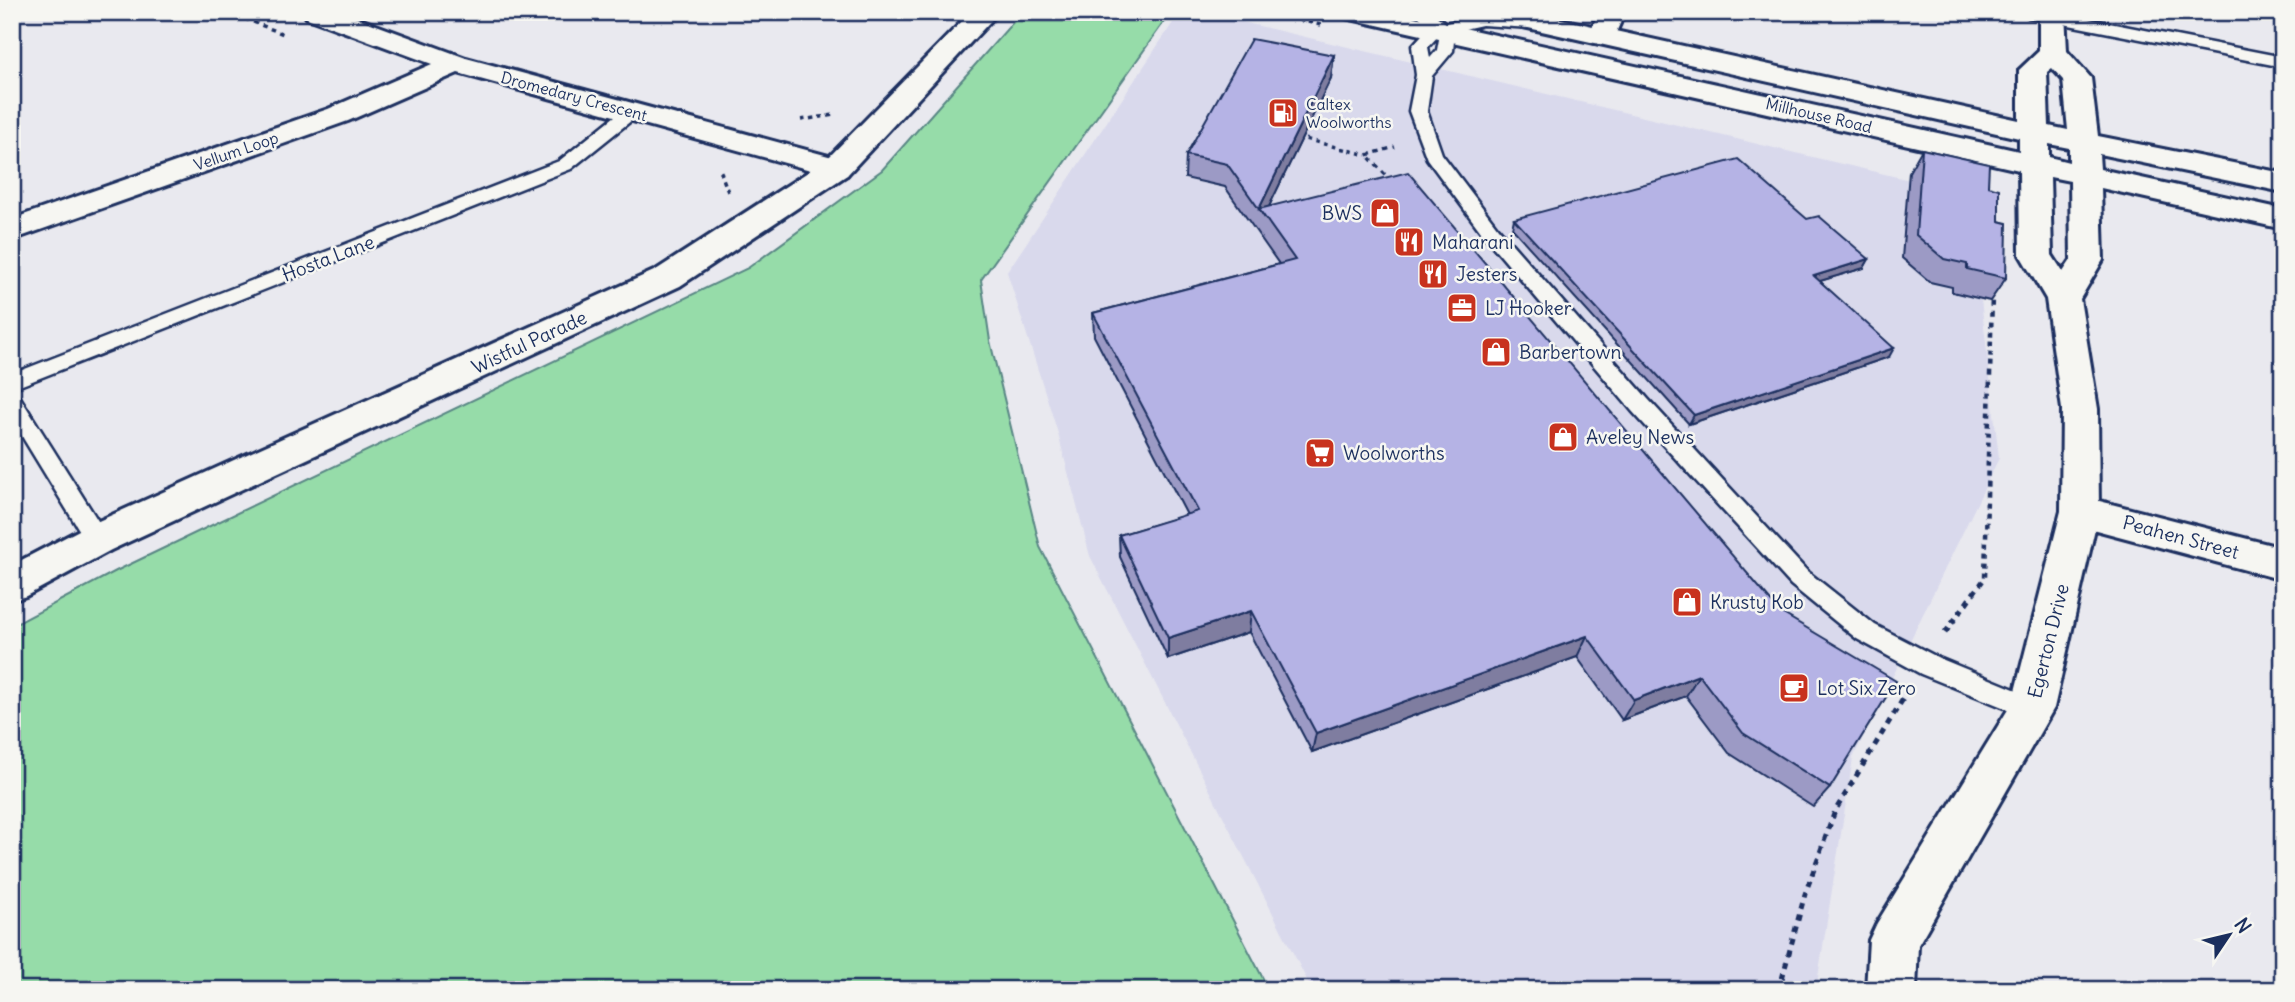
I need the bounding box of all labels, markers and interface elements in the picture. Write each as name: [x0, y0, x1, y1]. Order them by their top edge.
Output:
street label: Dromedary Crescent: [499, 67, 650, 125]
street label: Millhouse Road: [1764, 93, 1874, 137]
place label: Caltex Woolworths: [1306, 94, 1392, 132]
fuel station icon: Caltex Woolworths: [1266, 96, 1300, 130]
street label: Vellum Loop: [191, 127, 281, 175]
shop icon: BWS: [1368, 196, 1402, 230]
place label: BWS: [1322, 201, 1362, 225]
restaurant icon: Maharani: [1392, 225, 1426, 259]
street label: Hosta Lane: [278, 229, 378, 287]
place label: Maharani: [1432, 230, 1514, 254]
restaurant icon: Jesters: [1416, 257, 1450, 291]
place label: Jesters: [1456, 262, 1517, 286]
office icon: LJ Hooker: [1445, 291, 1479, 325]
place label: LJ Hooker: [1485, 296, 1572, 320]
street label: Wistful Parade: [468, 305, 590, 379]
shop icon: Barbertown: [1479, 335, 1513, 369]
place label: Barbertown: [1519, 340, 1622, 364]
shop icon: Aveley News: [1546, 420, 1580, 454]
place label: Aveley News: [1586, 425, 1694, 449]
supermarket icon: Woolworths: [1303, 436, 1337, 470]
place label: Woolworths: [1343, 441, 1445, 465]
street label: Peahen Street: [2120, 510, 2242, 564]
street label: Egerton Drive: [2022, 581, 2074, 701]
shop icon: Krusty Kob: [1670, 585, 1704, 619]
place label: Krusty Kob: [1710, 590, 1804, 614]
cafe icon: Lot Six Zero: [1777, 671, 1811, 705]
place label: Lot Six Zero: [1817, 676, 1916, 700]
north arrow: [2194, 900, 2264, 970]
text: N: [2229, 913, 2257, 938]

